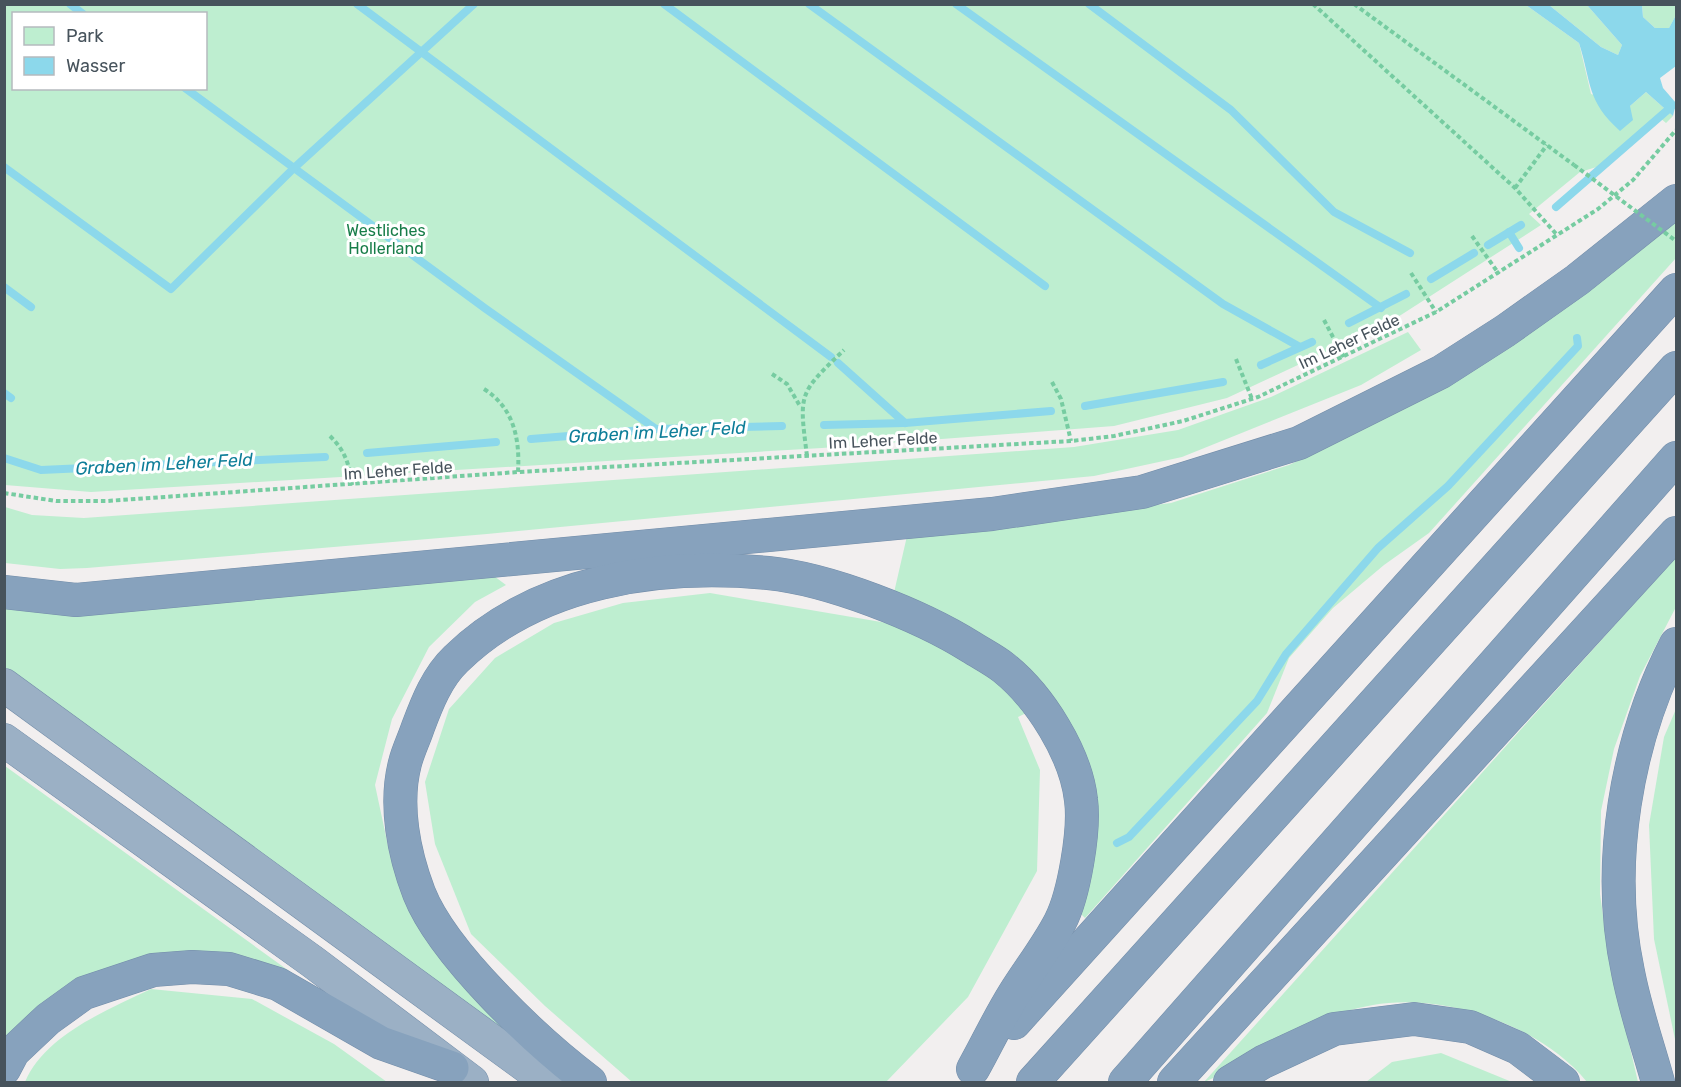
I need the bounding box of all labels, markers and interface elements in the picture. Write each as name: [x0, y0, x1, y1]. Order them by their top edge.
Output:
legend: [12, 12, 207, 90]
text: Park: [66, 25, 104, 47]
text: Wasser: [66, 55, 125, 77]
park label: Westliches Hollerland: [346, 221, 426, 258]
street label: Im Leher Felde: [1296, 310, 1403, 373]
water label: Graben im Leher Feld: [568, 416, 747, 448]
street label: Im Leher Felde: [828, 428, 938, 453]
water label: Graben im Leher Feld: [75, 448, 254, 480]
street label: Im Leher Felde: [343, 457, 453, 484]

